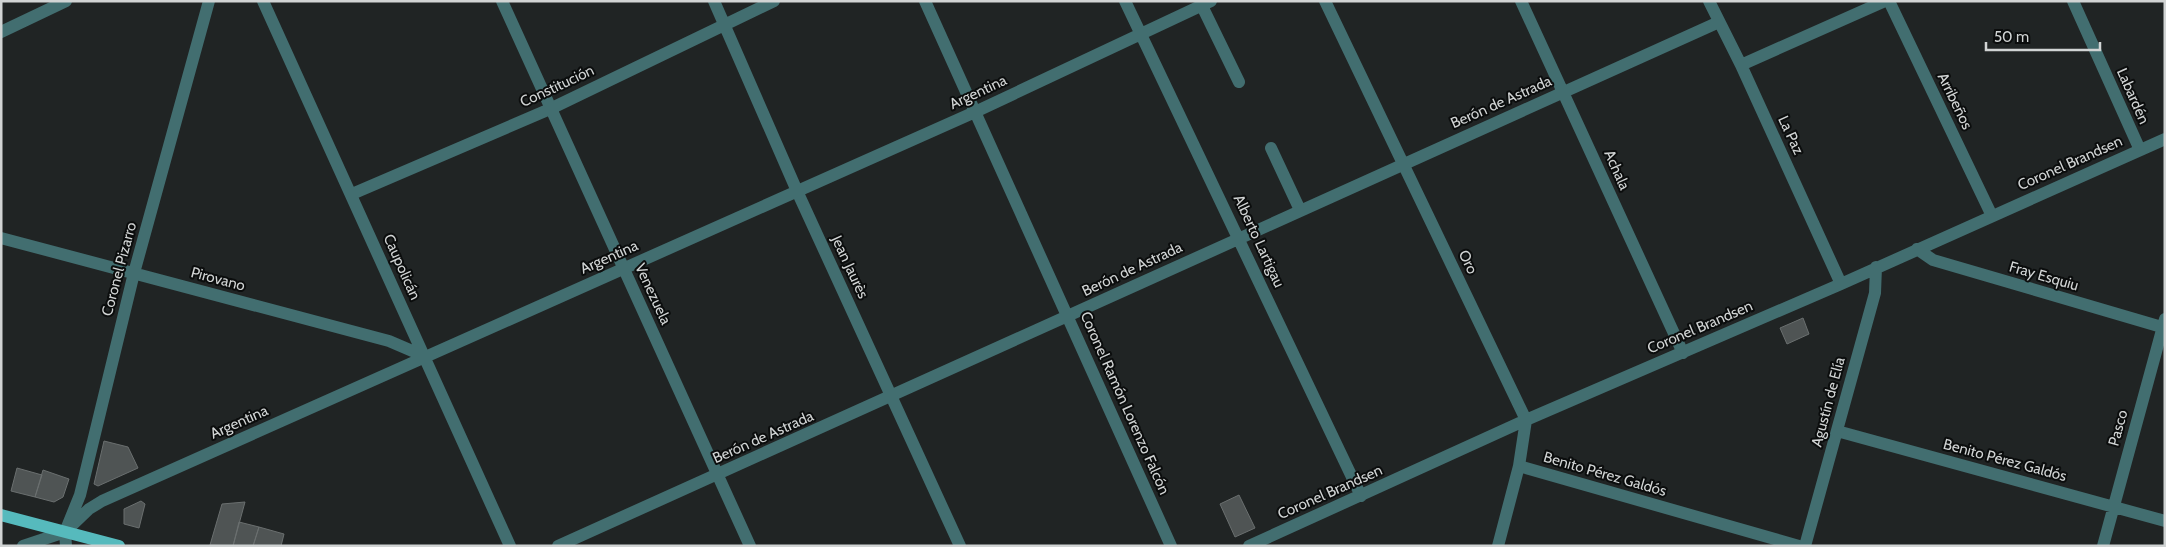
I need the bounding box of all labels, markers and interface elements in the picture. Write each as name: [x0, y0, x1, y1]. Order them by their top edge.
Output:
scale bar: [1986, 20, 2100, 52]
text: 50 m: [1994, 28, 2029, 46]
street label: Constitución: [517, 61, 597, 111]
street label: Labardén: [2113, 65, 2153, 127]
street label: Arribeños: [1934, 70, 1976, 132]
street label: Argentina: [946, 71, 1010, 113]
street label: Berón de Astrada: [1448, 71, 1555, 132]
street label: La Paz: [1774, 113, 1808, 157]
street label: Coronel Brandsen: [2015, 132, 2125, 194]
street label: Achala: [1600, 147, 1634, 194]
street label: Alberto Lartigau: [1230, 192, 1288, 290]
street label: Coronel Pizarro: [98, 220, 140, 318]
street label: Caupolicán: [380, 231, 424, 303]
street label: Jean Jaurès: [827, 232, 872, 301]
street label: Argentina: [577, 236, 641, 278]
street label: Berón de Astrada: [1079, 238, 1186, 300]
street label: Oro: [1455, 247, 1481, 277]
street label: Fray Esquiu: [2007, 258, 2081, 294]
street label: Venezuela: [631, 261, 675, 328]
street label: Pirovano: [189, 263, 247, 295]
street label: Coronel Brandsen: [1645, 297, 1755, 357]
street label: Coronel Ramón Lorenzo Falcón: [1076, 309, 1174, 497]
street label: Agustín de Elía: [1807, 354, 1849, 449]
street label: Argentina: [207, 401, 271, 443]
street label: Berón de Astrada: [710, 406, 817, 467]
street label: Pasco: [2105, 408, 2131, 448]
street label: Benito Pérez Galdós: [1941, 435, 2069, 485]
street label: Benito Pérez Galdós: [1541, 448, 1669, 500]
street label: Coronel Brandsen: [1275, 461, 1385, 523]

